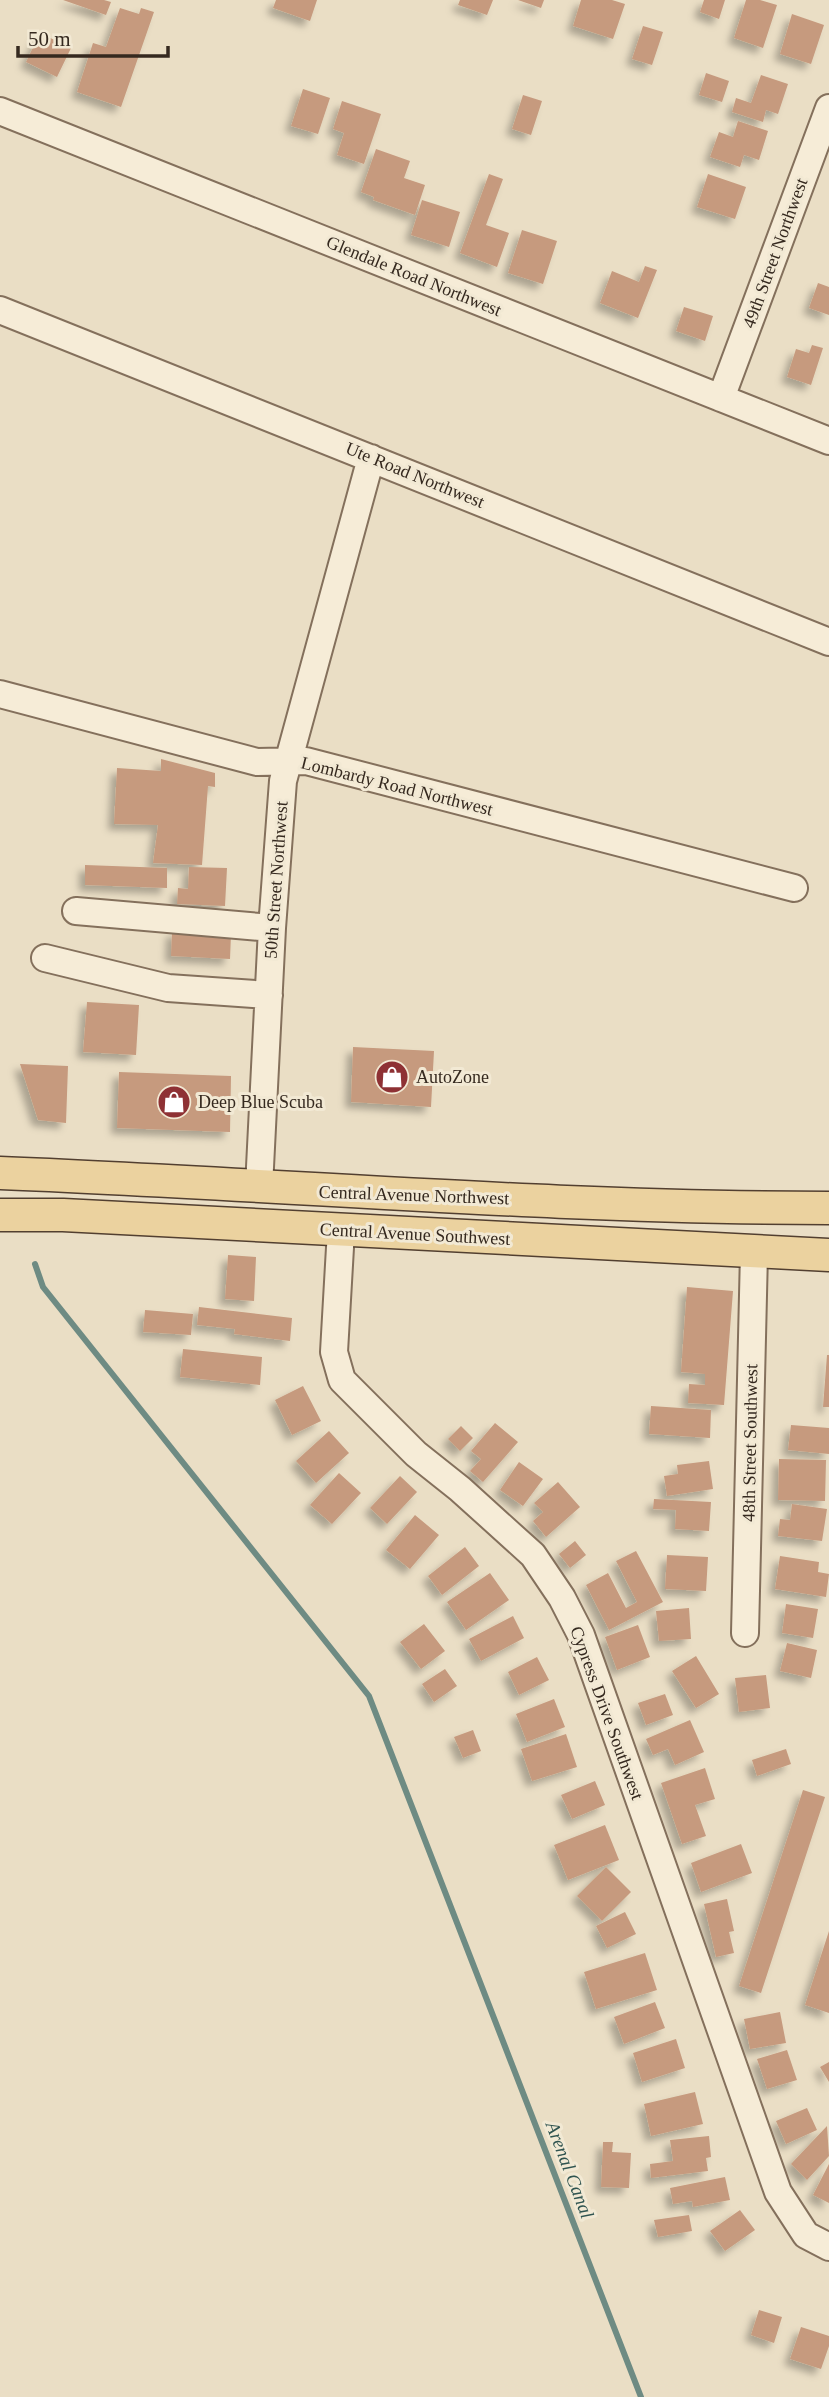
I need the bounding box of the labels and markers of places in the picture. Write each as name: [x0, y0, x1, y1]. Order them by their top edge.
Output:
shop icon: AutoZone: [373, 1058, 411, 1096]
place label: AutoZone: [416, 1067, 489, 1087]
shop icon: Deep Blue Scuba: [155, 1083, 193, 1121]
place label: Deep Blue Scuba: [198, 1092, 323, 1112]

